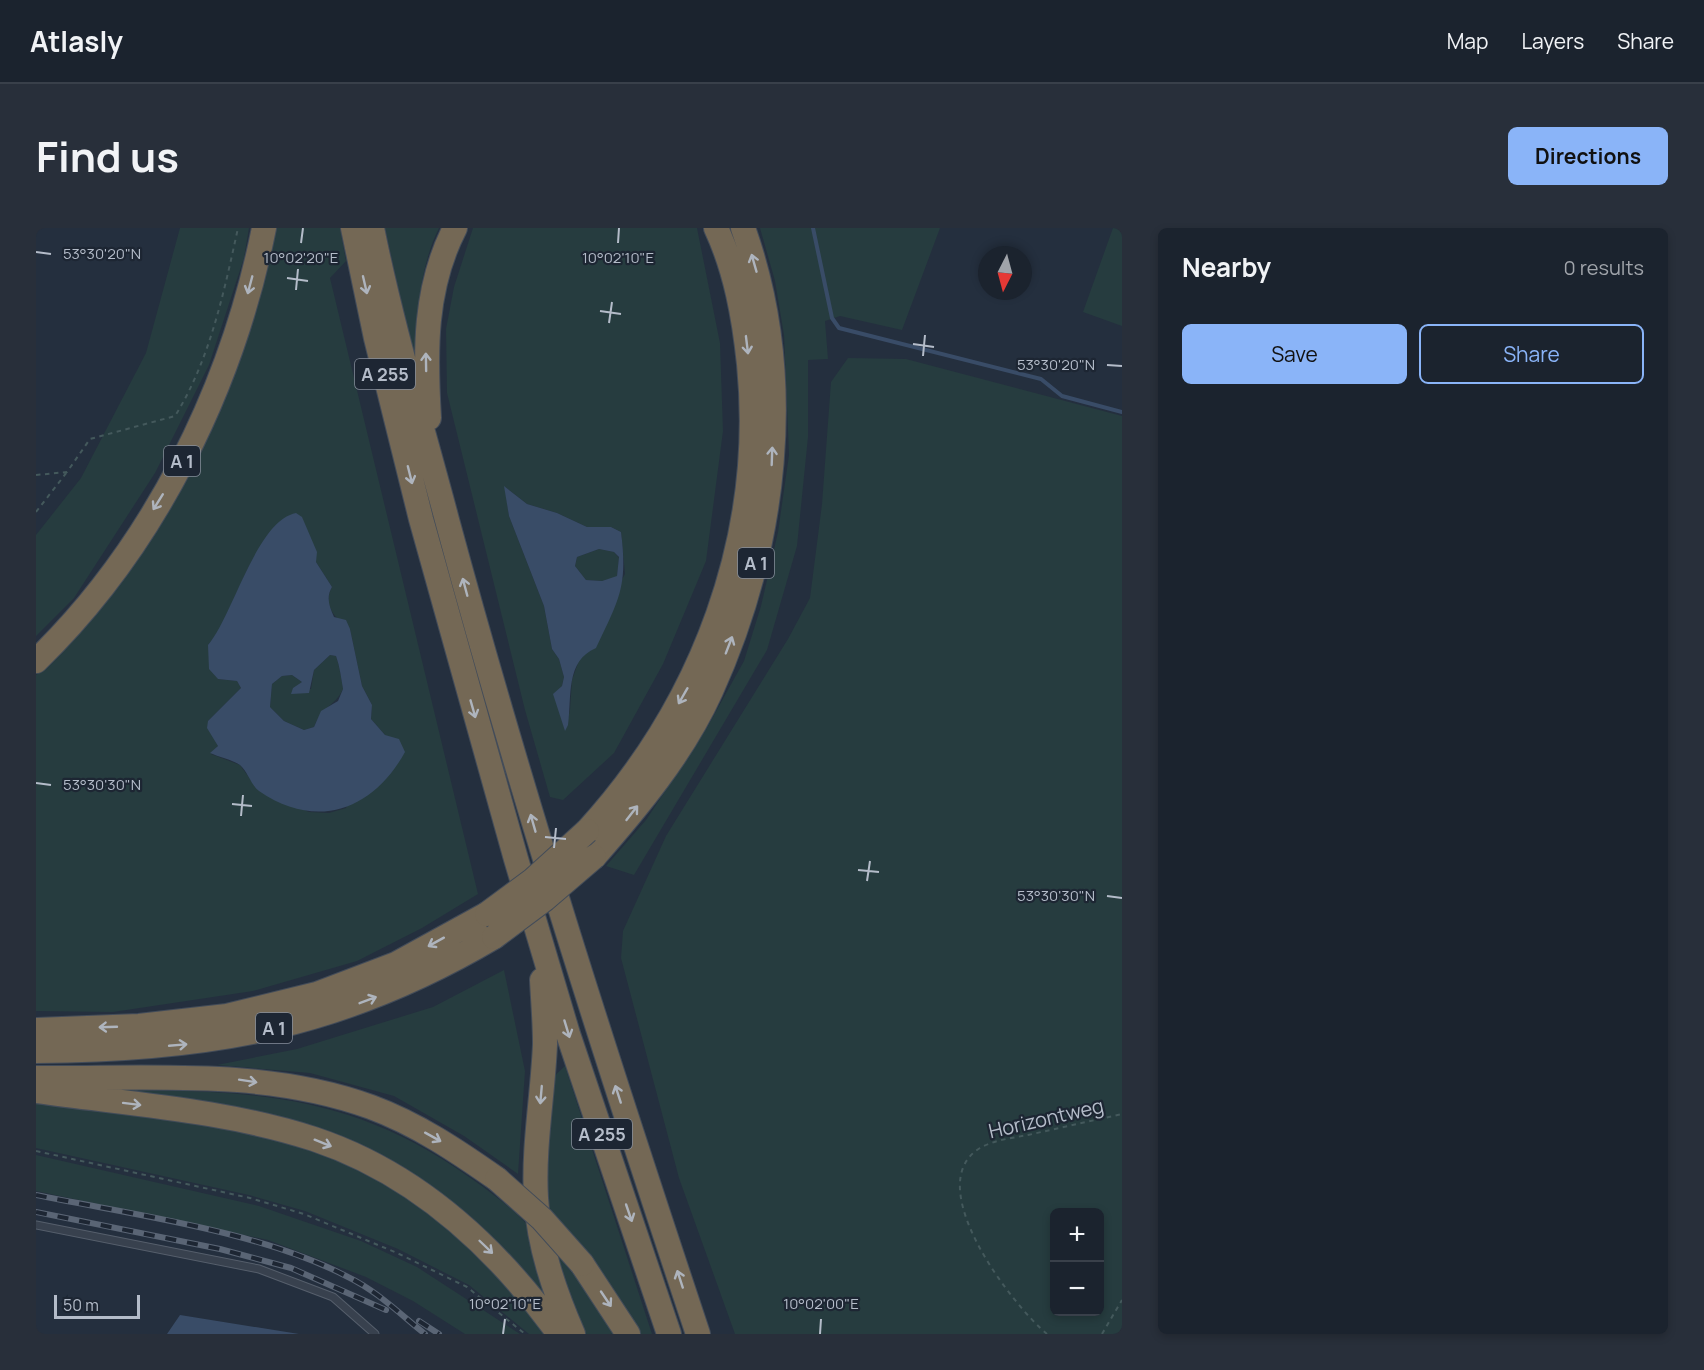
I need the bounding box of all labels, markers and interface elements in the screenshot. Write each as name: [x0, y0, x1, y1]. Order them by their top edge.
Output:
text: Atlasly: [30, 22, 123, 60]
text: Map: [1447, 27, 1488, 55]
text: Layers: [1521, 27, 1584, 55]
text: Share: [1617, 27, 1674, 55]
text: Find us: [36, 127, 179, 185]
button: Directions: [1508, 127, 1668, 185]
text: 53°30'20"N: [63, 243, 141, 264]
north arrow: [978, 246, 1032, 300]
text: 10°02'20"E: [264, 247, 338, 268]
text: 10°02'10"E: [582, 247, 654, 268]
text: Nearby: [1182, 249, 1271, 285]
one-way arrow: [748, 253, 759, 272]
text: 0 results: [1564, 254, 1644, 281]
one-way arrow: [244, 275, 255, 294]
one-way arrow: [359, 276, 371, 295]
button: Save: [1182, 324, 1407, 384]
button: Share: [1419, 324, 1644, 384]
one-way arrow: [742, 334, 753, 354]
one-way arrow: [421, 352, 432, 372]
text: 53°30'20"N: [1017, 354, 1095, 375]
road number: A 255: [355, 359, 415, 389]
road number: A 1: [164, 446, 200, 476]
one-way arrow: [767, 446, 778, 466]
one-way arrow: [405, 465, 417, 484]
one-way arrow: [152, 493, 164, 510]
road number: A 1: [738, 548, 774, 578]
one-way arrow: [459, 578, 471, 597]
one-way arrow: [724, 636, 735, 655]
one-way arrow: [677, 687, 689, 704]
one-way arrow: [468, 699, 479, 718]
text: 53°30'30"N: [63, 774, 141, 795]
one-way arrow: [625, 805, 638, 821]
one-way arrow: [527, 814, 538, 833]
text: 53°30'30"N: [1017, 885, 1095, 906]
one-way arrow: [428, 936, 445, 948]
one-way arrow: [358, 994, 376, 1005]
road number: A 1: [256, 1013, 292, 1043]
one-way arrow: [562, 1019, 573, 1038]
one-way arrow: [99, 1021, 119, 1032]
one-way arrow: [168, 1039, 188, 1050]
one-way arrow: [238, 1075, 258, 1086]
one-way arrow: [535, 1085, 546, 1105]
one-way arrow: [611, 1085, 622, 1104]
street label: Horizontweg: [986, 1092, 1106, 1144]
one-way arrow: [122, 1099, 142, 1110]
road number: A 255: [572, 1119, 632, 1149]
one-way arrow: [424, 1131, 441, 1143]
one-way arrow: [313, 1138, 332, 1149]
one-way arrow: [624, 1204, 635, 1222]
map controls: [1050, 1208, 1104, 1316]
button: +: [1050, 1208, 1104, 1262]
one-way arrow: [478, 1240, 493, 1255]
button: −: [1050, 1262, 1104, 1316]
one-way arrow: [673, 1270, 684, 1288]
one-way arrow: [600, 1290, 612, 1307]
scale bar: [54, 1292, 140, 1320]
text: 10°02'10"E: [469, 1293, 541, 1314]
text: 10°02'00"E: [783, 1293, 859, 1314]
text: 50 m: [63, 1294, 99, 1316]

